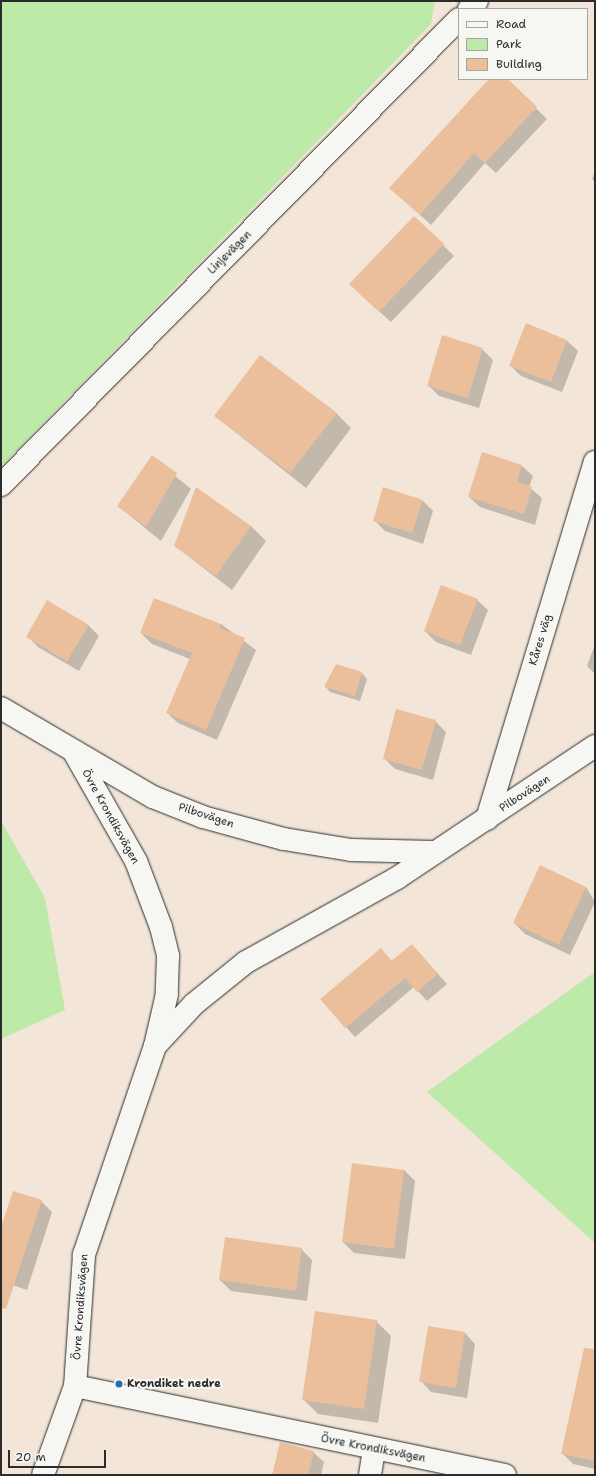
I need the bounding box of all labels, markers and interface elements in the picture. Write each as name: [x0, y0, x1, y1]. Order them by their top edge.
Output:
legend: [458, 8, 588, 80]
text: Road: [496, 16, 526, 32]
text: Park: [496, 36, 522, 52]
text: Building: [496, 56, 542, 72]
street label: Linjevägen: [205, 228, 255, 278]
street label: Kåres väg: [527, 613, 555, 667]
street label: Övre Krondiksvägen: [78, 767, 142, 867]
street label: Pilbovägen: [497, 773, 553, 815]
street label: Pilbovägen: [177, 801, 235, 831]
street label: Övre Krondiksvägen: [71, 1254, 91, 1360]
place label: Krondiket nedre: [127, 1377, 221, 1391]
marker: Krondiket nedre: [114, 1379, 124, 1389]
street label: Övre Krondiksvägen: [320, 1432, 426, 1466]
scale bar: [10, 1442, 108, 1468]
text: 20 m: [15, 1449, 46, 1465]

